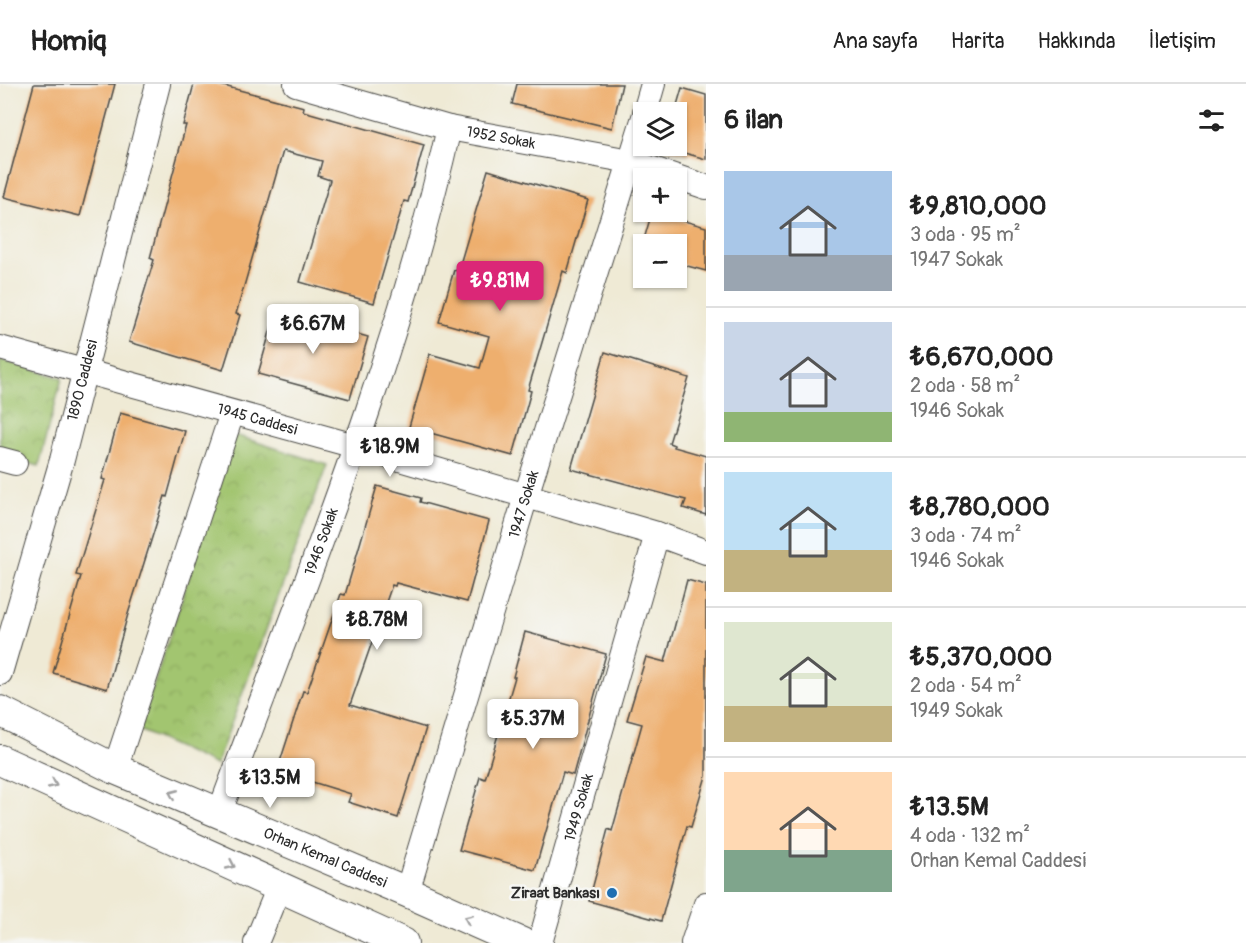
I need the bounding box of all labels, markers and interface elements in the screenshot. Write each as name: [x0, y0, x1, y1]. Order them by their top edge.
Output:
text: Homiq: [30, 24, 106, 59]
text: Ana sayfa: [832, 28, 918, 55]
text: Harita: [951, 28, 1004, 55]
text: Hakkında: [1037, 28, 1116, 55]
text: İletişim: [1149, 28, 1216, 55]
map controls: [633, 102, 687, 288]
button: layers: [633, 102, 687, 156]
text: 6 ilan: [724, 104, 783, 136]
icon: filters: [1195, 104, 1228, 137]
street label: 1952 Sokak: [465, 122, 538, 153]
button: +: [633, 168, 687, 222]
text: ₺9,810,000: [910, 190, 1047, 222]
icon: home: [772, 195, 844, 267]
text: 3 oda · 95 m²: [910, 222, 1021, 247]
button: −: [633, 234, 687, 288]
text: 1947 Sokak: [910, 247, 1003, 272]
pin: ₺9.81M: [451, 261, 549, 312]
text: ₺9.81M: [471, 268, 529, 293]
pin: ₺6.67M: [264, 304, 362, 355]
text: ₺6.67M: [281, 311, 345, 336]
street label: 1890 Caddesi: [63, 338, 102, 423]
text: ₺6,670,000: [910, 341, 1054, 373]
icon: home: [772, 346, 844, 418]
text: 2 oda · 58 m²: [910, 373, 1020, 398]
text: 1946 Sokak: [910, 398, 1004, 423]
street label: 1945 Caddesi: [215, 399, 300, 439]
pin: ₺18.9M: [341, 427, 439, 478]
text: ₺18.9M: [361, 434, 419, 459]
street label: 1947 Sokak: [504, 467, 543, 540]
text: ₺8,780,000: [910, 491, 1050, 523]
icon: home: [772, 496, 844, 568]
street label: 1946 Sokak: [300, 504, 343, 578]
text: 3 oda · 74 m²: [910, 523, 1022, 548]
text: 1946 Sokak: [910, 548, 1004, 573]
pin: ₺8.78M: [328, 600, 426, 651]
text: ₺8.78M: [346, 607, 408, 632]
text: ₺5,370,000: [910, 641, 1052, 673]
icon: home: [772, 646, 844, 718]
text: 2 oda · 54 m²: [910, 673, 1022, 698]
text: 1949 Sokak: [910, 698, 1003, 723]
pin: ₺5.37M: [484, 699, 582, 750]
text: ₺5.37M: [501, 706, 565, 731]
pin: ₺13.5M: [221, 758, 319, 809]
text: ₺13.5M: [240, 765, 300, 790]
street label: 1949 Sokak: [560, 771, 598, 844]
one-way arrow: [47, 777, 58, 789]
one-way arrow: [168, 789, 179, 801]
text: ₺13.5M: [910, 791, 989, 823]
icon: home: [772, 796, 844, 868]
street label: Orhan Kemal Caddesi: [261, 823, 390, 892]
text: 4 oda · 132 m²: [910, 823, 1030, 848]
text: Orhan Kemal Caddesi: [910, 848, 1086, 873]
one-way arrow: [224, 857, 235, 869]
place label: Ziraat Bankası: [511, 884, 600, 903]
marker: Ziraat Bankası: [605, 886, 619, 900]
one-way arrow: [464, 914, 475, 926]

